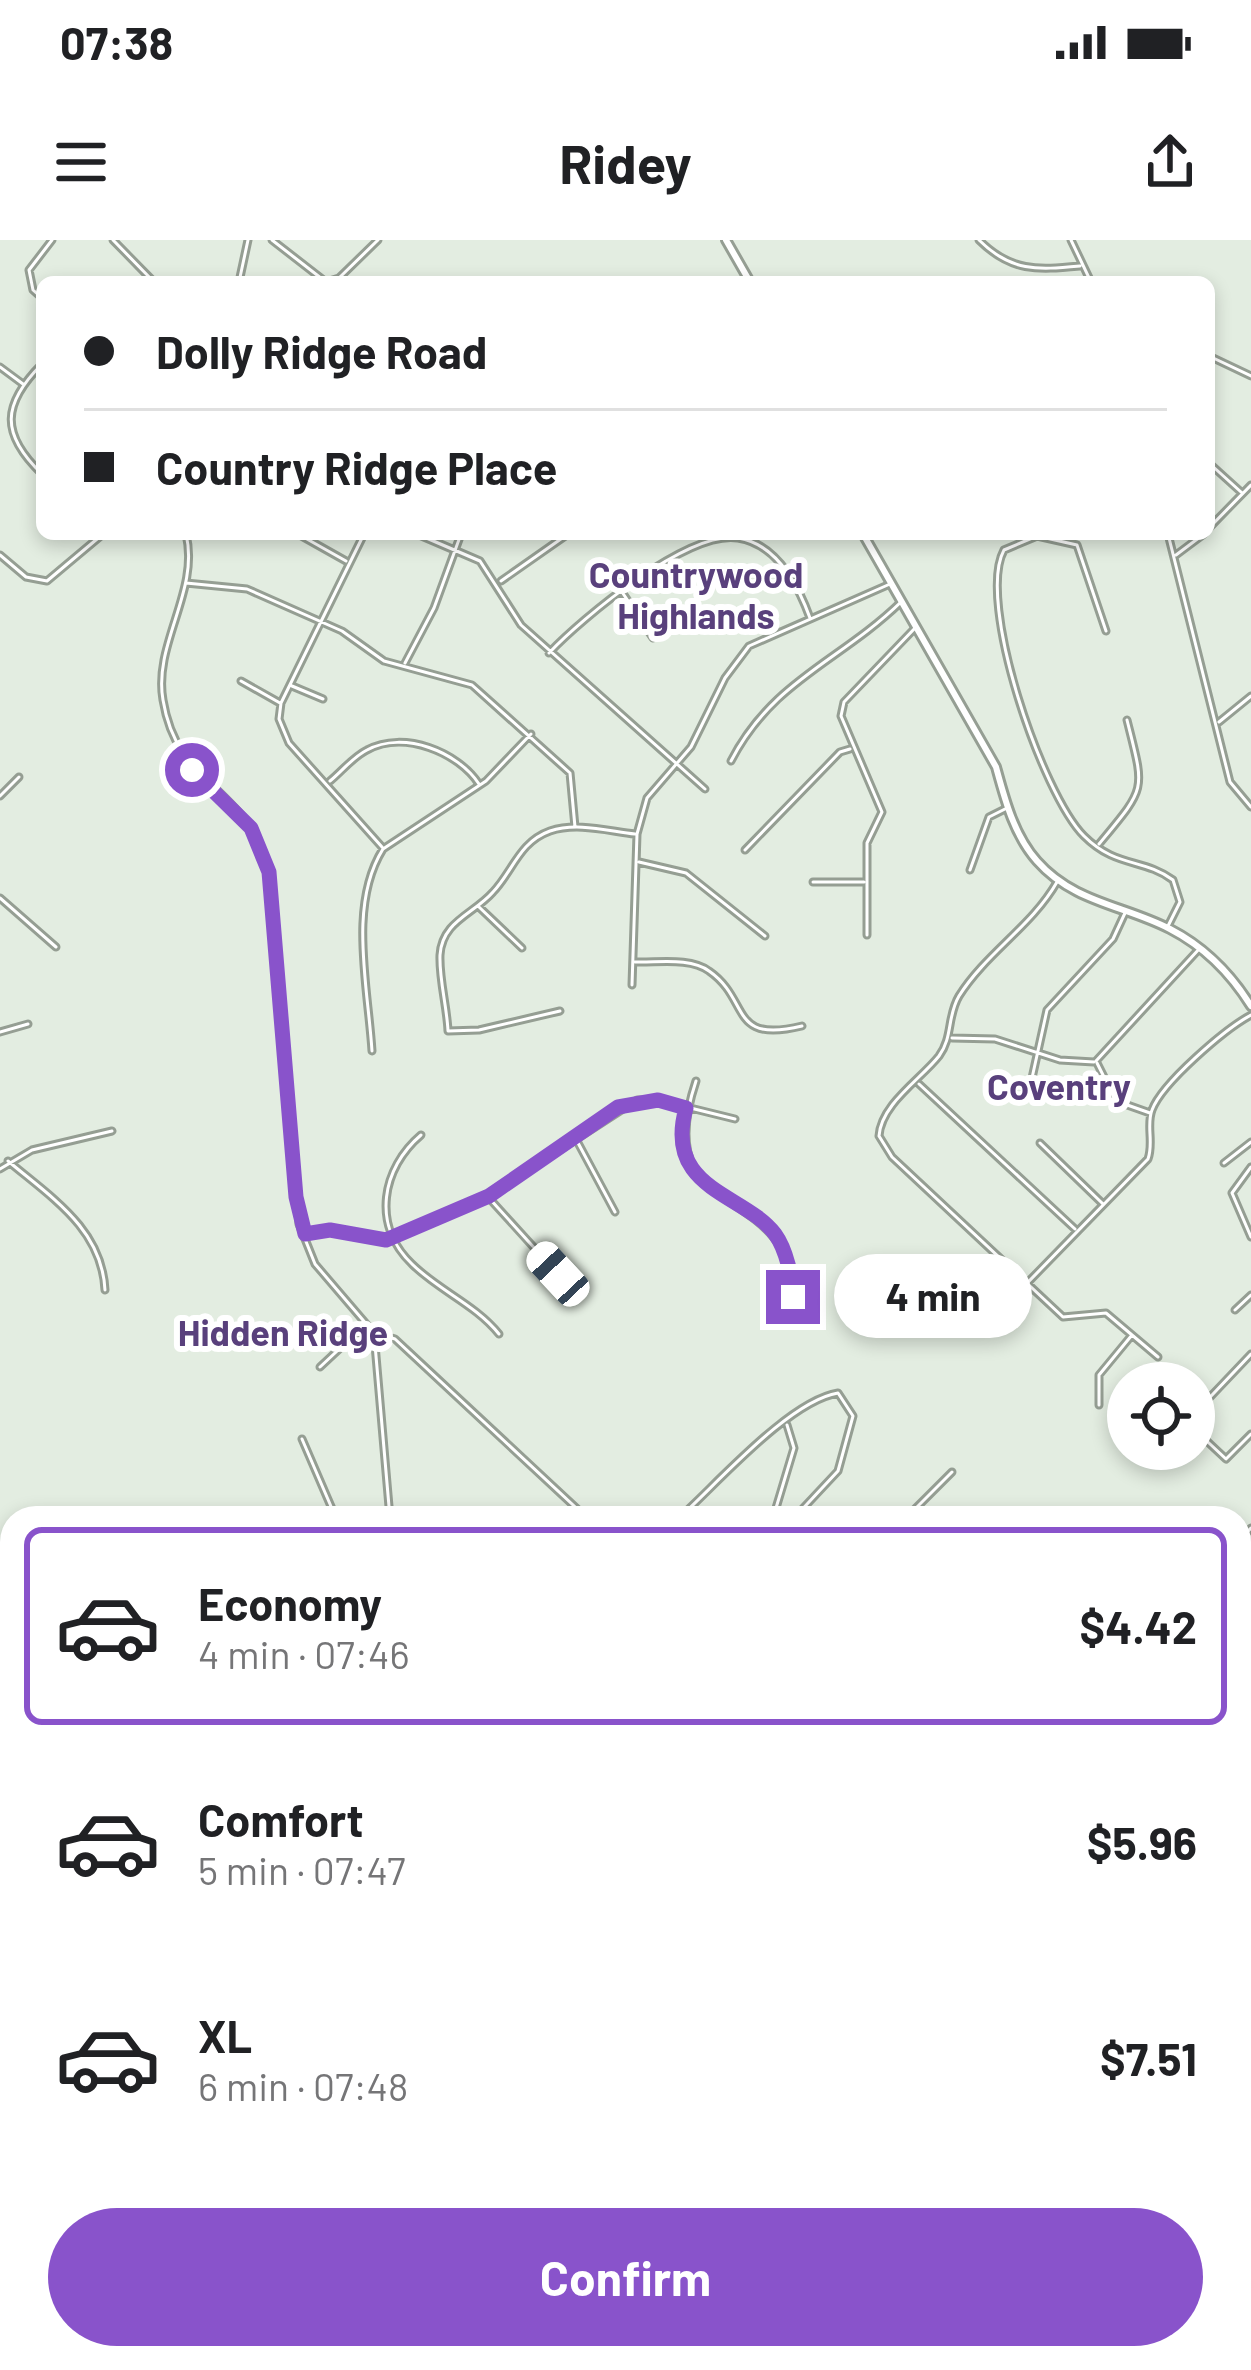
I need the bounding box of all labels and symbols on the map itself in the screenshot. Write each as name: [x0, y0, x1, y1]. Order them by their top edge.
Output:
district label: Countrywood Highlands: [589, 552, 803, 636]
route start: [165, 743, 219, 797]
district label: Coventry: [987, 1064, 1131, 1107]
car: [520, 1235, 596, 1313]
callout: 4 min: [835, 1255, 1033, 1339]
route end: [766, 1270, 820, 1324]
district label: Hidden Ridge: [178, 1310, 388, 1353]

